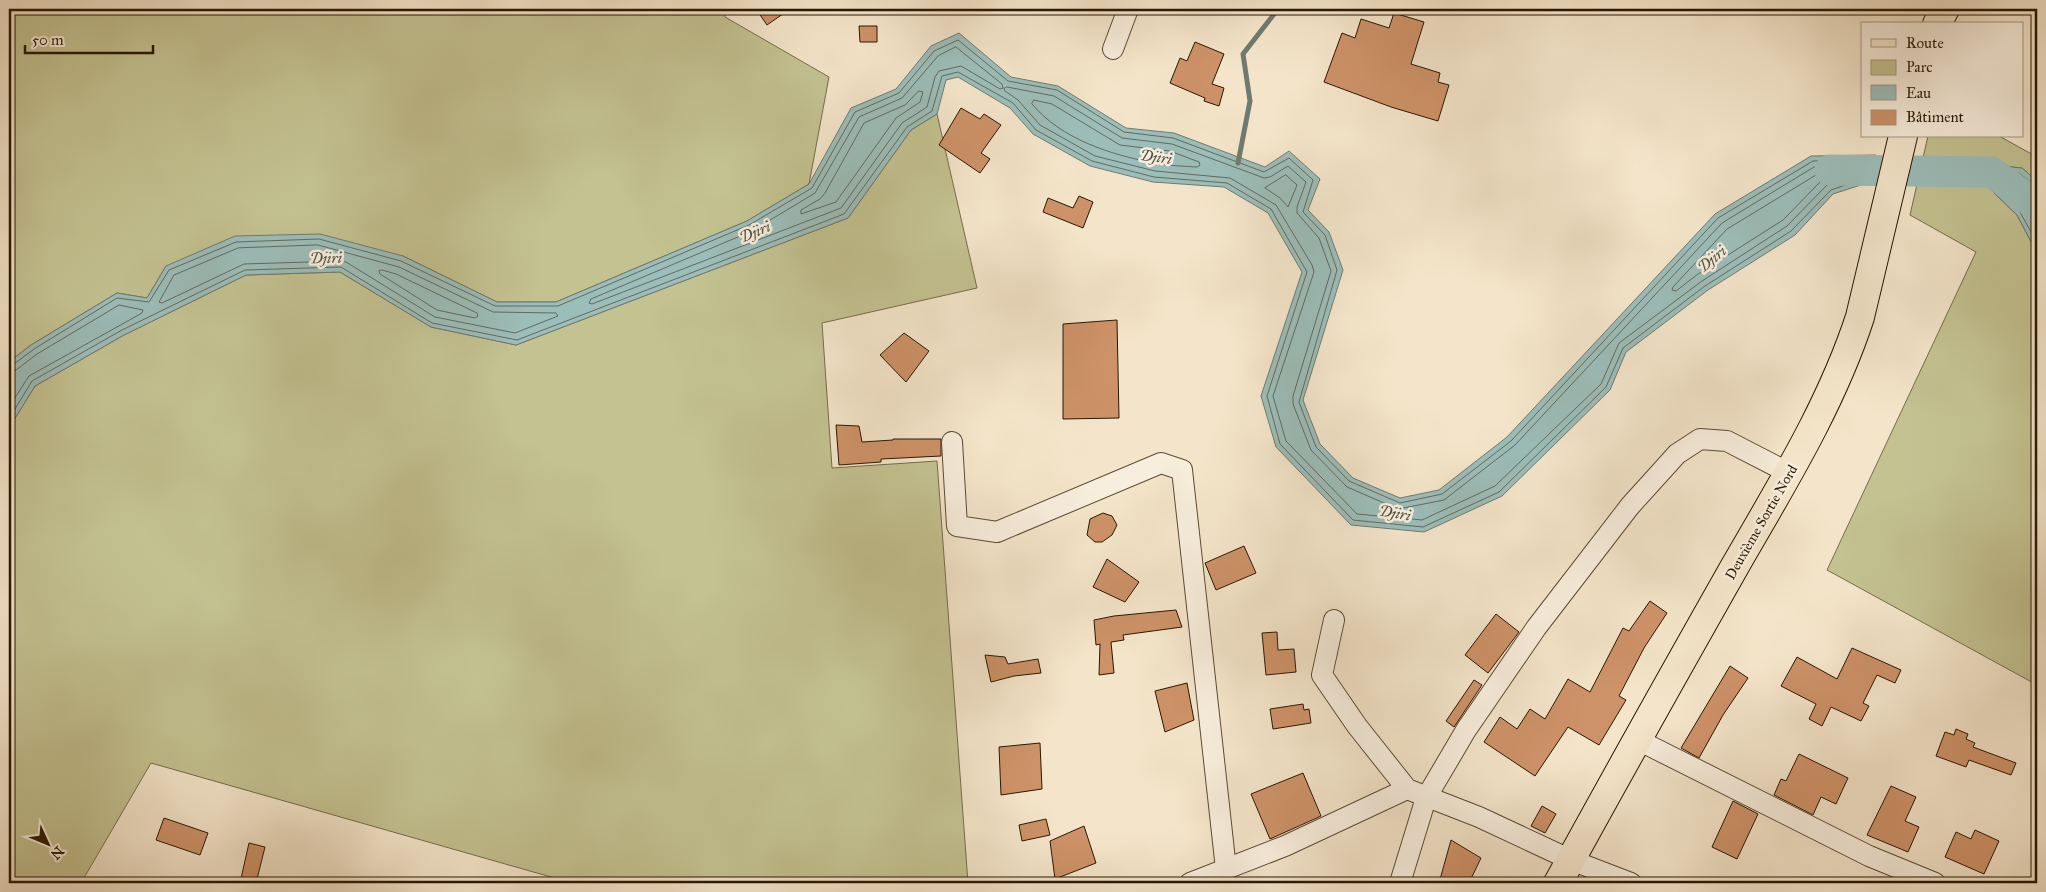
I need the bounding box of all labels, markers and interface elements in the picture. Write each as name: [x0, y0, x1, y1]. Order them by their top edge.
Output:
scale bar: [25, 22, 152, 54]
legend: [1861, 22, 2024, 138]
text: 50 m: [32, 31, 64, 49]
text: Route: [1906, 34, 1944, 52]
text: Parc: [1906, 58, 1933, 76]
text: Eau: [1906, 84, 1931, 102]
text: Bâtiment: [1906, 108, 1965, 126]
water label: Djiri: [1139, 146, 1174, 168]
water label: Djiri: [737, 217, 774, 247]
water label: Djiri: [1694, 241, 1730, 276]
water label: Djiri: [310, 249, 343, 267]
street label: Deuxième Sortie Nord: [1722, 462, 1801, 583]
water label: Djiri: [1378, 501, 1413, 525]
north arrow: [22, 820, 72, 870]
text: N: [47, 843, 67, 863]

